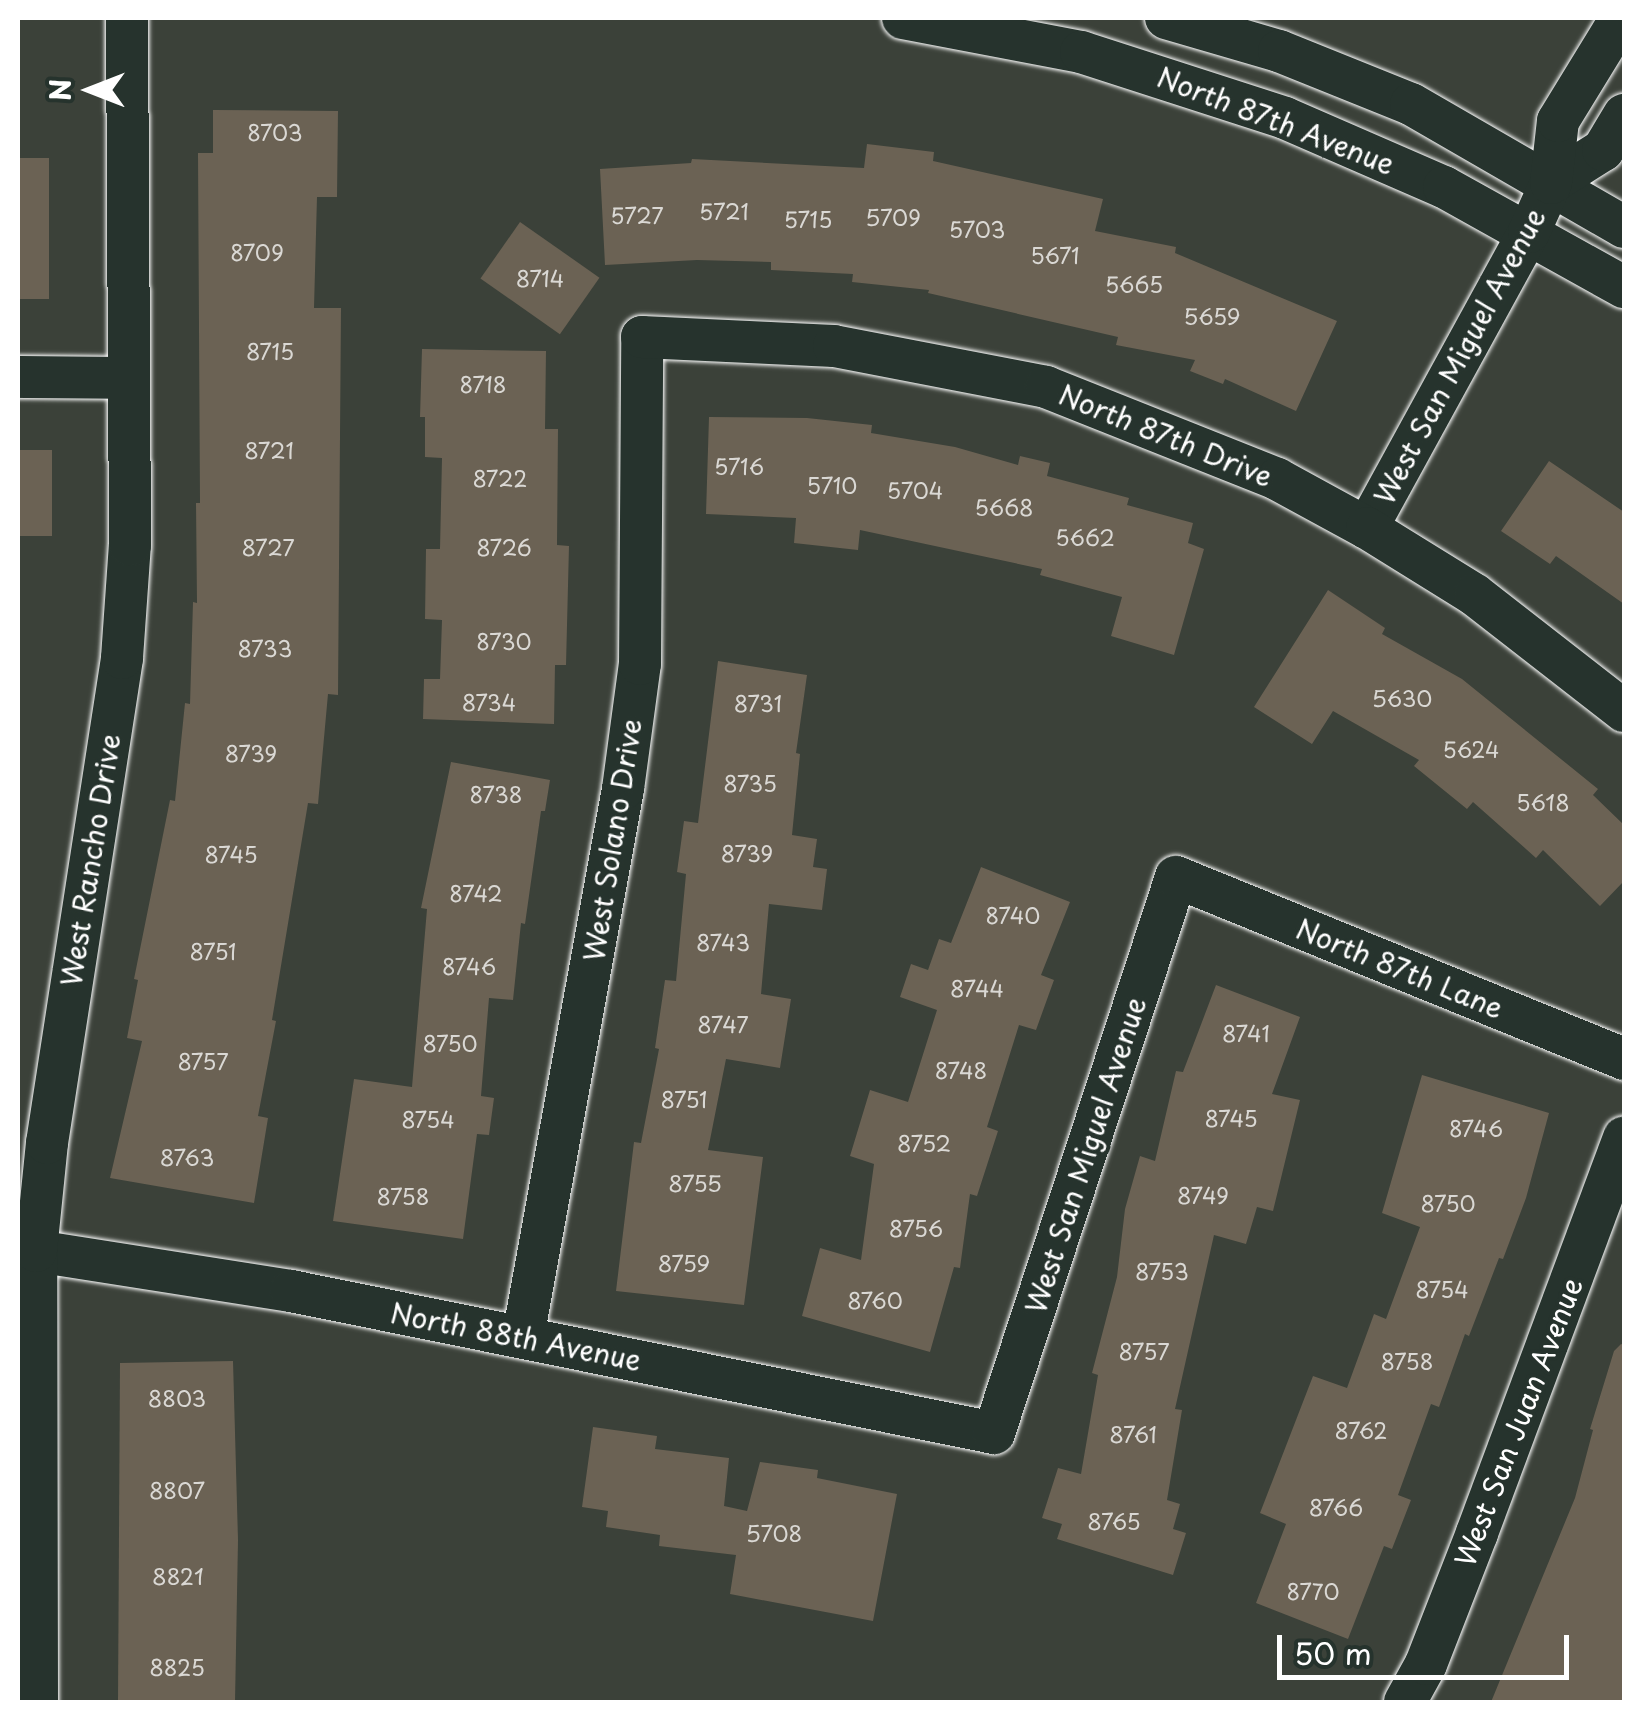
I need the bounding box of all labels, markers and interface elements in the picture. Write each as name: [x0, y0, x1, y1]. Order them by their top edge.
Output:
north arrow: [40, 40, 140, 140]
street label: North 87th Avenue: [1153, 59, 1399, 181]
text: N: [38, 79, 81, 101]
house number: 8703: [247, 119, 303, 145]
house number: 5721: [699, 198, 749, 224]
house number: 5727: [610, 202, 664, 228]
street label: West San Miguel Avenue: [1367, 203, 1551, 509]
house number: 5709: [865, 204, 921, 230]
house number: 5715: [784, 206, 832, 232]
house number: 5703: [949, 216, 1005, 242]
house number: 8709: [230, 239, 284, 265]
house number: 5671: [1030, 242, 1080, 268]
house number: 8714: [516, 265, 564, 291]
house number: 5665: [1105, 271, 1163, 297]
house number: 5659: [1183, 303, 1241, 329]
house number: 8715: [246, 338, 294, 364]
house number: 8718: [459, 371, 507, 397]
street label: North 87th Drive: [1054, 377, 1278, 493]
house number: 8721: [244, 437, 294, 463]
house number: 5716: [714, 453, 764, 479]
house number: 8722: [472, 465, 528, 491]
house number: 5710: [807, 472, 857, 498]
house number: 5704: [887, 477, 943, 503]
house number: 5668: [975, 494, 1033, 520]
house number: 5662: [1055, 524, 1115, 550]
house number: 8727: [241, 534, 295, 560]
house number: 8726: [476, 534, 532, 560]
house number: 8730: [476, 628, 532, 654]
house number: 8733: [238, 635, 292, 661]
house number: 5630: [1372, 685, 1432, 711]
house number: 8734: [462, 689, 516, 715]
house number: 8731: [734, 690, 782, 716]
street label: West Solano Drive: [576, 716, 648, 964]
street label: West Rancho Drive: [53, 731, 127, 989]
house number: 5624: [1443, 736, 1499, 762]
house number: 8739: [225, 740, 277, 766]
house number: 8735: [723, 770, 777, 796]
house number: 8738: [470, 781, 522, 807]
house number: 5618: [1516, 789, 1570, 815]
house number: 8739: [721, 840, 773, 866]
house number: 8745: [204, 841, 258, 867]
house number: 8742: [449, 880, 503, 906]
house number: 8740: [986, 902, 1040, 928]
street label: North 87th Lane: [1291, 911, 1509, 1025]
house number: 8743: [696, 929, 750, 955]
house number: 8751: [190, 938, 236, 964]
house number: 8746: [442, 953, 496, 979]
house number: 8744: [950, 975, 1004, 1001]
street label: West San Miguel Avenue: [1018, 993, 1152, 1317]
house number: 8747: [697, 1011, 749, 1037]
house number: 8741: [1222, 1020, 1270, 1046]
house number: 8750: [422, 1030, 478, 1056]
house number: 8757: [177, 1048, 229, 1074]
house number: 8748: [935, 1057, 987, 1083]
house number: 8751: [661, 1086, 707, 1112]
house number: 8745: [1204, 1105, 1258, 1131]
house number: 8754: [401, 1106, 455, 1132]
house number: 8746: [1449, 1115, 1503, 1141]
house number: 8752: [897, 1130, 951, 1156]
house number: 8763: [160, 1144, 214, 1170]
house number: 8755: [668, 1170, 722, 1196]
house number: 8749: [1177, 1182, 1229, 1208]
house number: 8758: [377, 1183, 429, 1209]
house number: 8750: [1420, 1190, 1476, 1216]
house number: 8756: [889, 1215, 943, 1241]
house number: 8759: [658, 1250, 710, 1276]
house number: 8753: [1135, 1258, 1189, 1284]
street label: West San Juan Avenue: [1447, 1273, 1589, 1571]
house number: 8754: [1415, 1276, 1469, 1302]
house number: 8760: [847, 1287, 903, 1313]
street label: North 88th Avenue: [387, 1295, 645, 1377]
house number: 8757: [1118, 1338, 1170, 1364]
house number: 8758: [1381, 1348, 1433, 1374]
house number: 8803: [148, 1385, 206, 1411]
house number: 8762: [1334, 1417, 1388, 1443]
house number: 8761: [1109, 1421, 1157, 1447]
house number: 8807: [149, 1477, 205, 1503]
house number: 8766: [1309, 1494, 1363, 1520]
house number: 8765: [1087, 1508, 1141, 1534]
house number: 5708: [746, 1520, 802, 1546]
house number: 8821: [152, 1563, 204, 1589]
house number: 8770: [1287, 1578, 1339, 1604]
scale bar: [1282, 1615, 1574, 1677]
text: 50 m: [1294, 1630, 1372, 1675]
house number: 8825: [149, 1654, 205, 1680]

